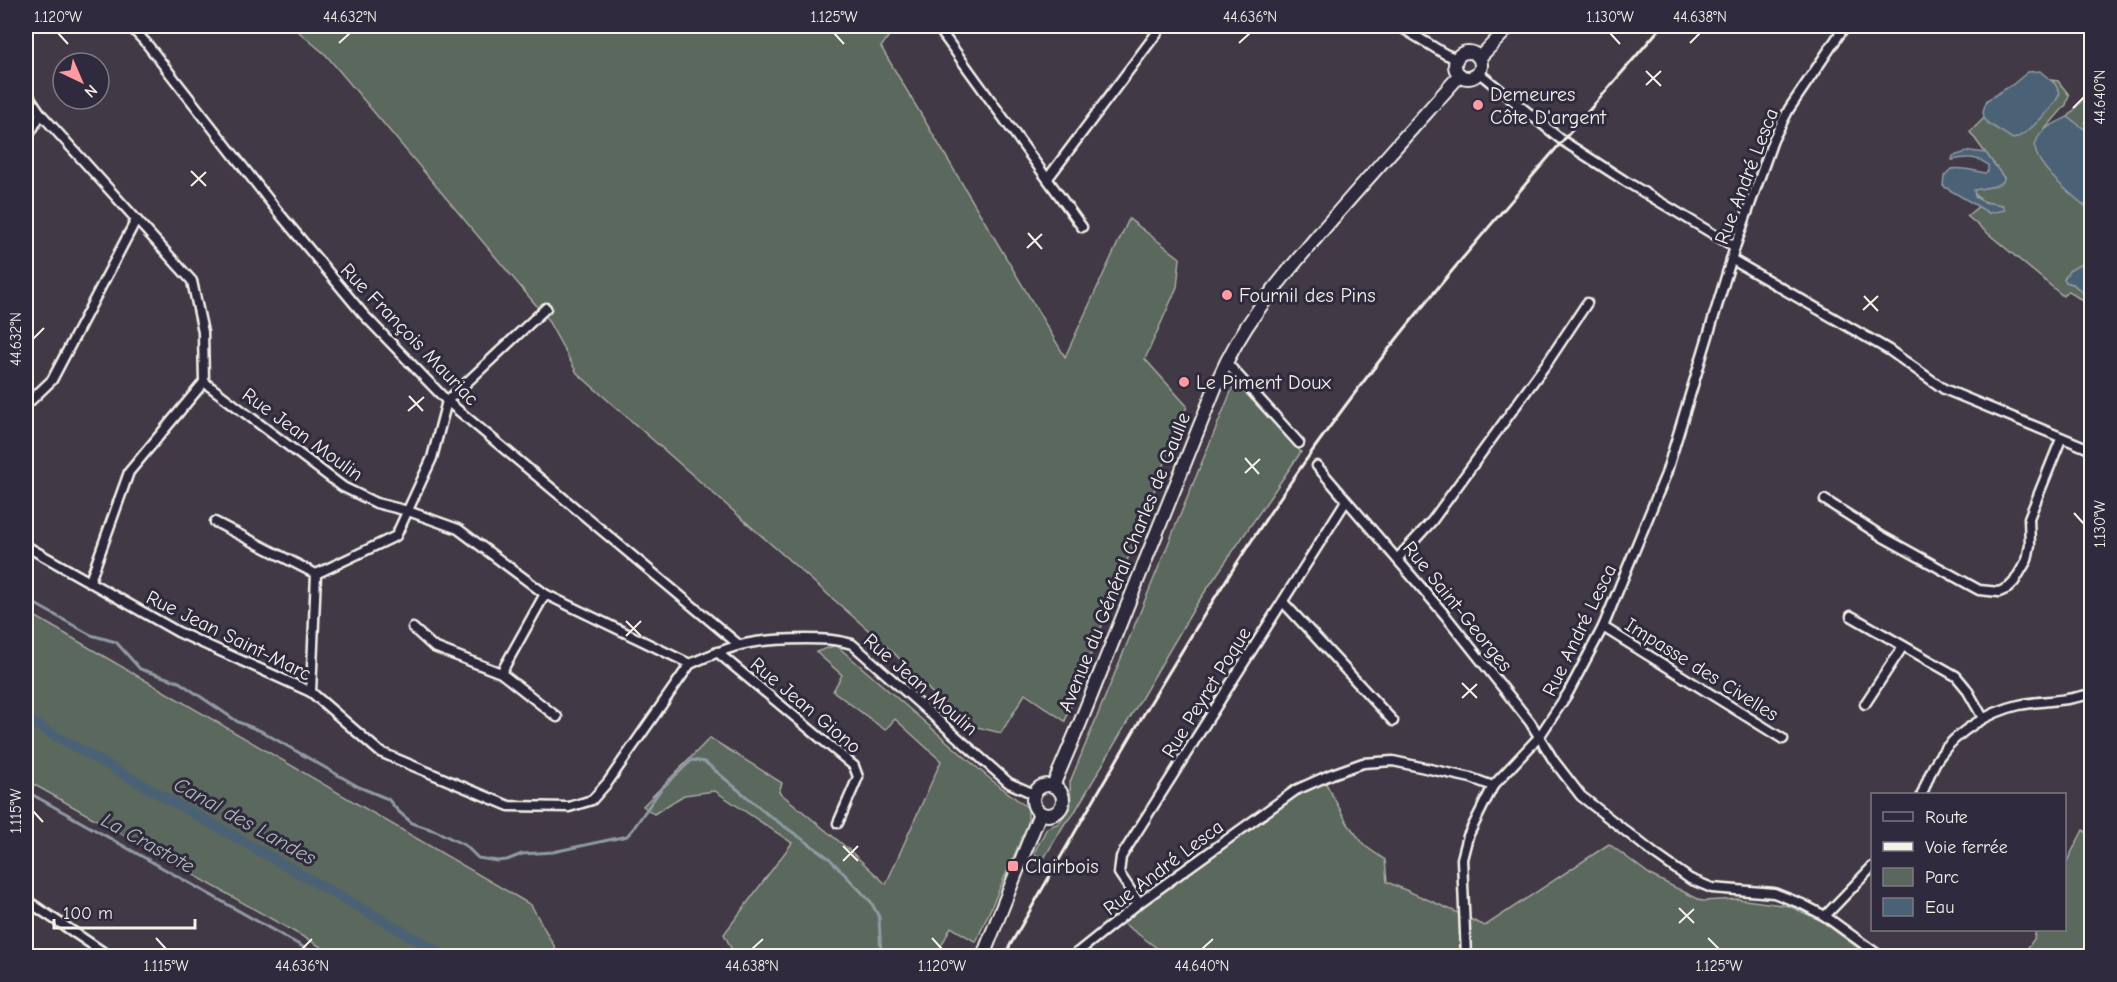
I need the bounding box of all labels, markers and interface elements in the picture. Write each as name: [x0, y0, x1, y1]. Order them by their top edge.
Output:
text: 1.120°W: [34, 8, 82, 26]
text: 44.632°N: [323, 8, 377, 26]
text: 1.125°W: [811, 8, 857, 26]
text: 44.636°N: [1223, 8, 1277, 26]
text: 1.130°W: [1586, 8, 1634, 26]
text: 44.638°N: [1673, 8, 1727, 26]
north arrow: [51, 51, 111, 111]
text: 44.640°N: [2091, 70, 2109, 124]
text: N: [81, 81, 101, 101]
place label: Demeures Côte D'argent: [1490, 83, 1607, 129]
marker: Demeures Côte D'argent: [1471, 98, 1485, 112]
street label: Rue André Lesca: [1710, 105, 1783, 248]
street label: Rue François Mauriac: [336, 258, 484, 411]
place label: Fournil des Pins: [1239, 284, 1376, 307]
marker: Fournil des Pins: [1220, 288, 1234, 302]
text: 44.632°N: [7, 312, 25, 366]
place label: Le Piment Doux: [1196, 371, 1331, 394]
marker: Le Piment Doux: [1177, 375, 1191, 389]
street label: Rue Jean Moulin: [238, 383, 368, 486]
street label: Avenue du Général Charles de Gaulle: [1054, 409, 1195, 715]
text: 1.130°W: [2091, 500, 2109, 548]
street label: Rue Saint-Georges: [1398, 537, 1517, 676]
street label: Rue André Lesca: [1538, 560, 1621, 700]
street label: Rue Jean Saint-Marc: [142, 585, 315, 686]
street label: Impasse des Civelles: [1621, 613, 1783, 726]
street label: Rue Peyret Poque: [1157, 623, 1256, 762]
street label: Rue Jean Moulin: [859, 629, 982, 740]
street label: Rue Jean Giono: [746, 652, 866, 758]
water label: Canal des Landes: [170, 772, 320, 870]
text: 1.115°W: [7, 789, 25, 833]
legend: [1871, 793, 2066, 931]
text: Route: [1925, 807, 1968, 828]
water label: La Crastote: [97, 808, 199, 879]
street label: Rue André Lesca: [1099, 815, 1228, 920]
text: Voie ferrée: [1925, 837, 2008, 858]
place label: Clairbois: [1025, 855, 1099, 878]
marker: Clairbois: [1006, 859, 1020, 873]
text: Parc: [1925, 867, 1959, 888]
scale bar: [54, 892, 195, 930]
text: Eau: [1925, 897, 1954, 918]
text: 100 m: [63, 903, 113, 924]
text: 1.115°W: [144, 957, 188, 975]
text: 44.636°N: [275, 957, 329, 975]
text: 44.638°N: [725, 957, 779, 975]
text: 1.120°W: [918, 957, 966, 975]
text: 44.640°N: [1175, 957, 1229, 975]
text: 1.125°W: [1696, 957, 1742, 975]

